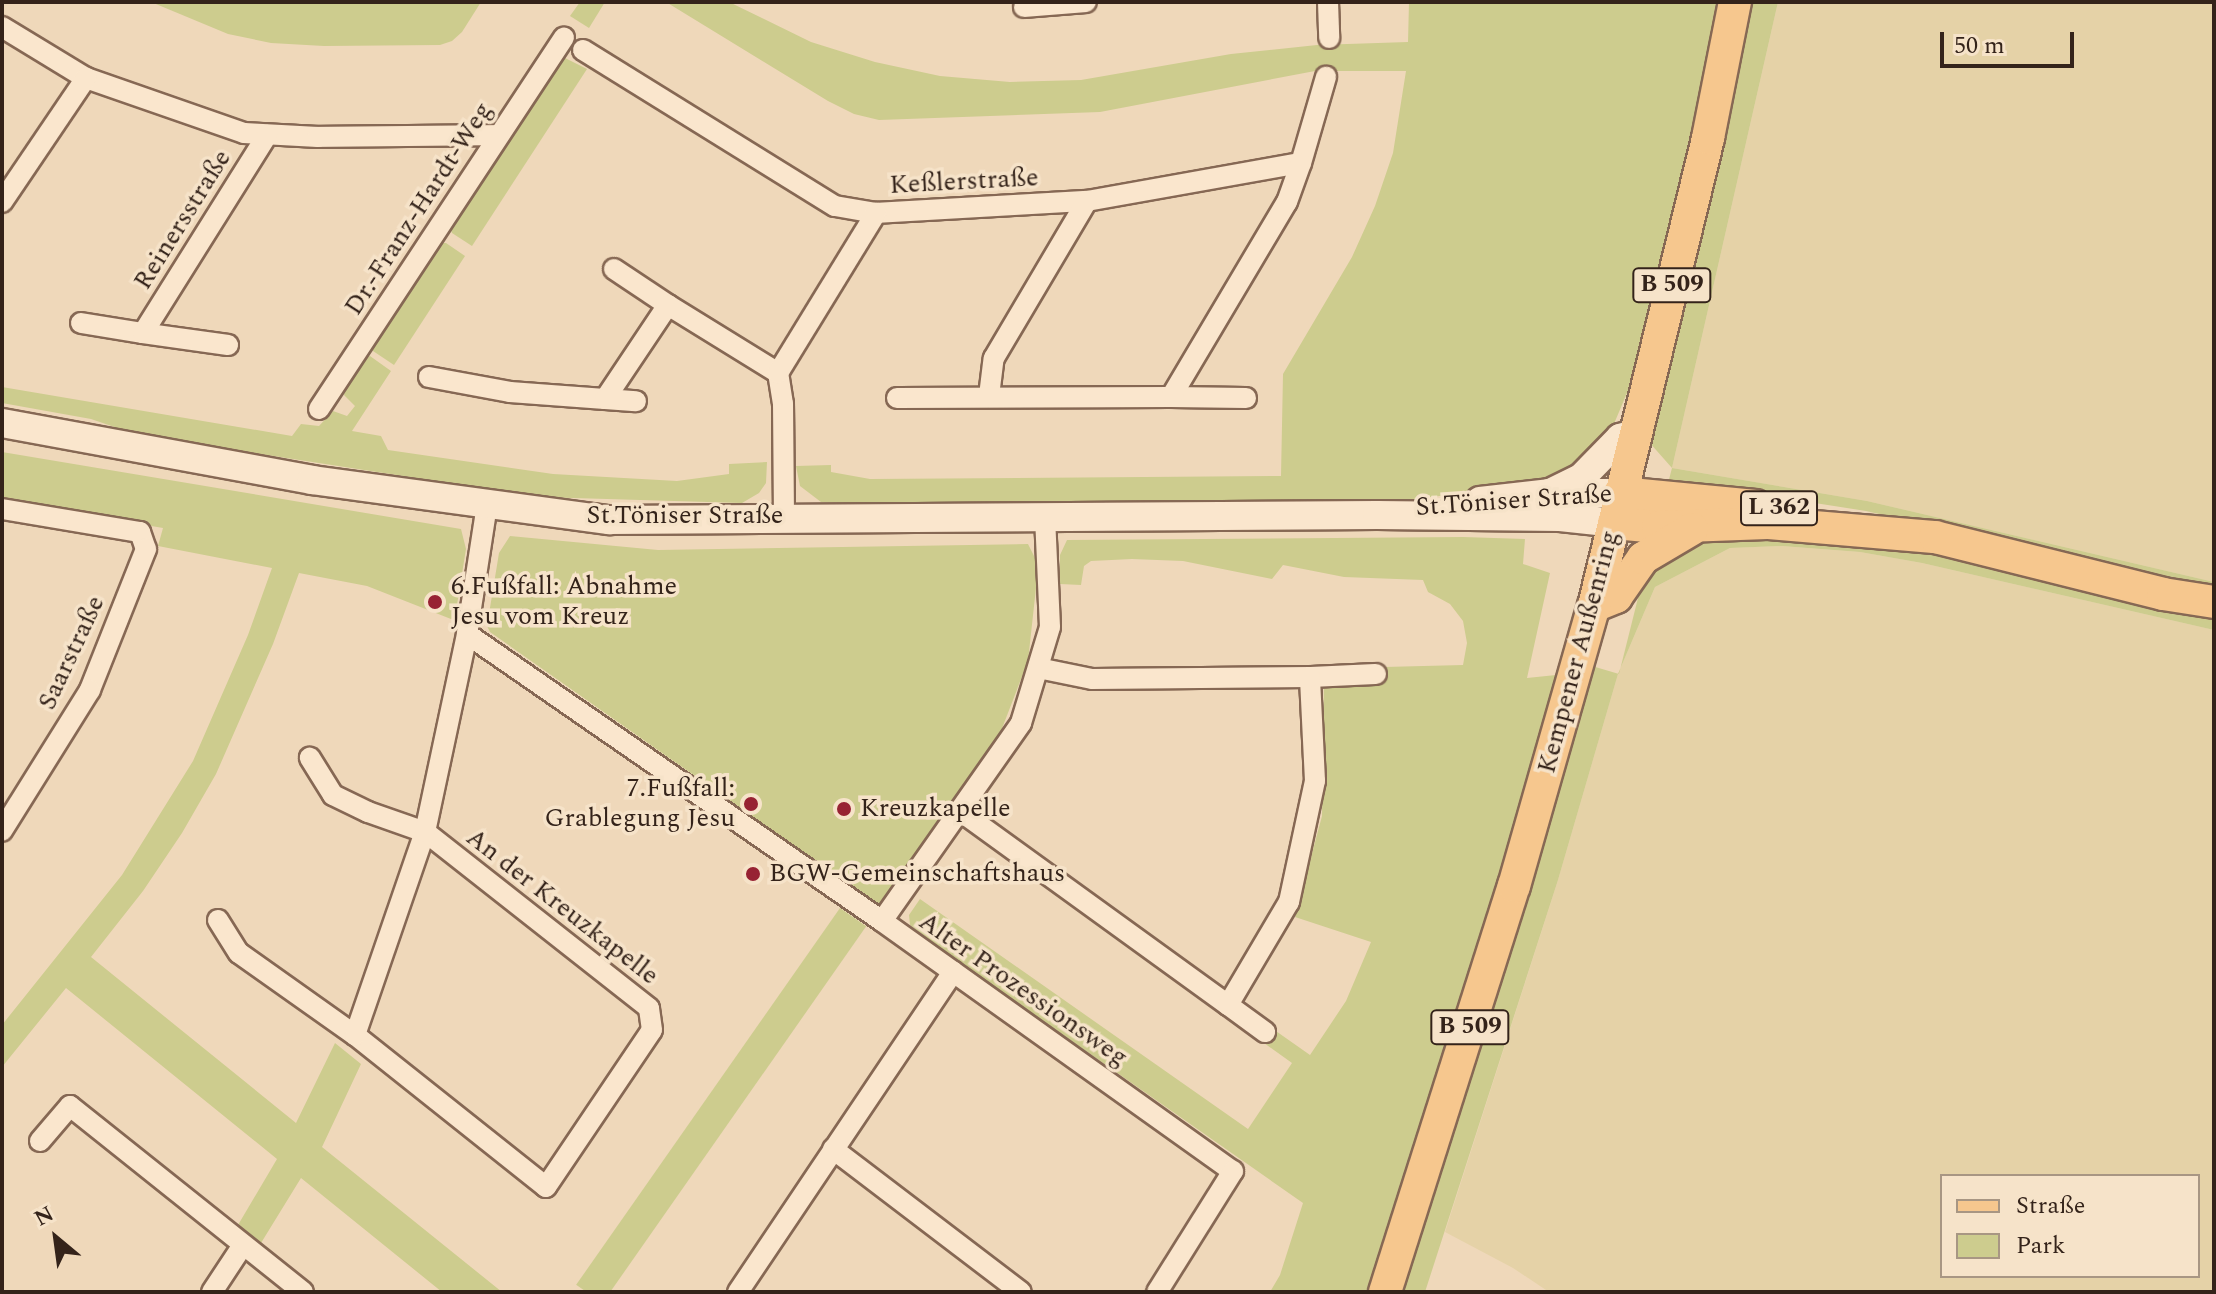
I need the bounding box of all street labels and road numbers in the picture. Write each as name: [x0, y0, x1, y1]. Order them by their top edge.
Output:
street label: Dr.-Franz-Hardt-Weg: [338, 97, 500, 321]
street label: Reinersstraße: [128, 144, 238, 296]
street label: Keßlerstraße: [889, 163, 1039, 201]
road number: B 509: [1632, 265, 1712, 305]
street label: St.Töniser Straße: [1415, 479, 1613, 523]
road number: L 362: [1739, 488, 1819, 528]
street label: St.Töniser Straße: [587, 500, 783, 532]
street label: Kempener Außenring: [1532, 527, 1626, 777]
street label: Saarstraße: [32, 591, 112, 715]
street label: An der Kreuzkapelle: [460, 822, 664, 992]
street label: Alter Prozessionsweg: [913, 906, 1133, 1074]
road number: B 509: [1430, 1007, 1510, 1047]

